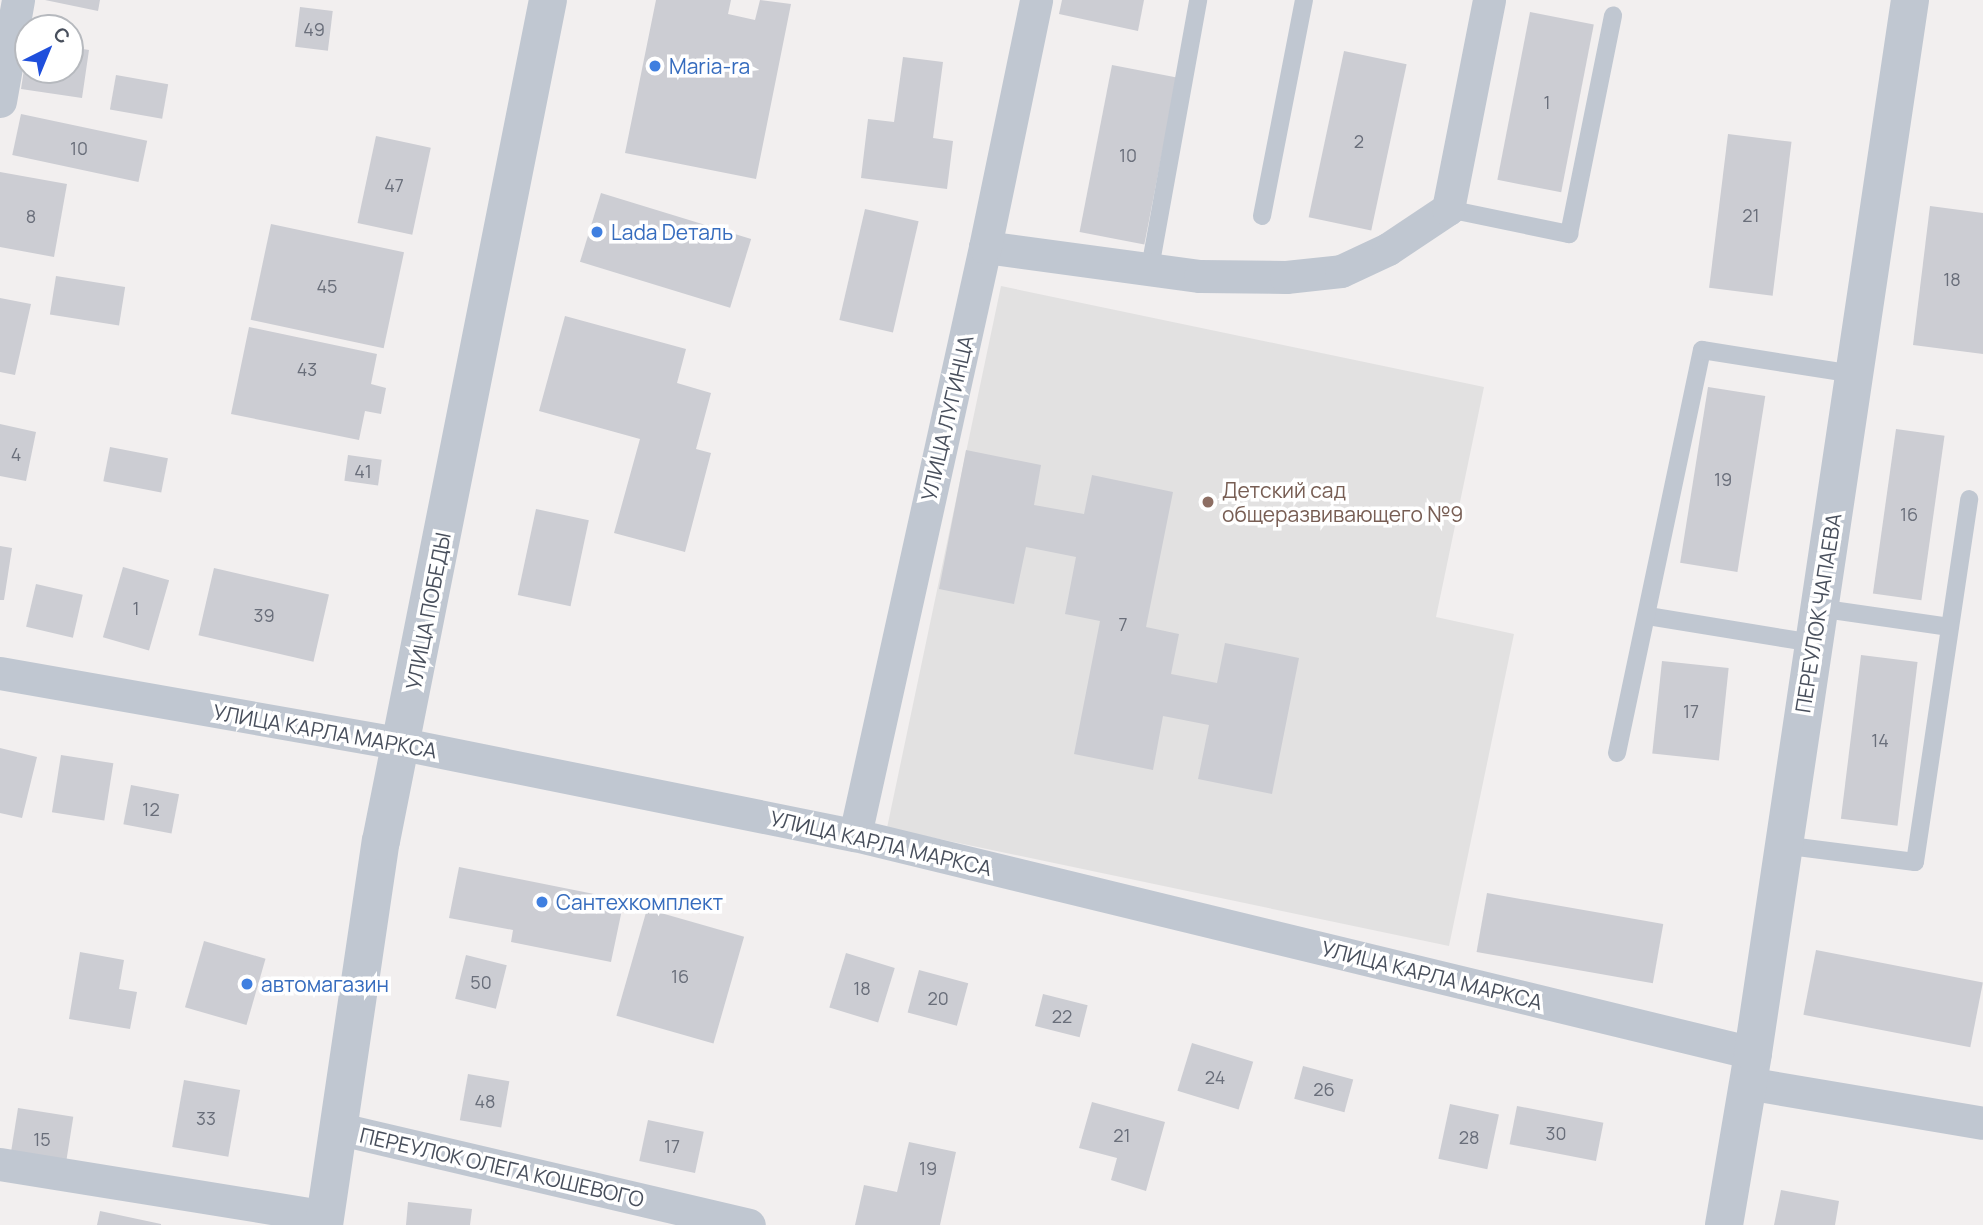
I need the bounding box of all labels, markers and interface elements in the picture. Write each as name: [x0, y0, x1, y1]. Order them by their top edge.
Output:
north arrow: [14, 14, 84, 84]
house number: 49: [303, 18, 325, 40]
text: С: [48, 21, 76, 49]
place label: Maria-ra: [669, 53, 750, 79]
marker: Maria-ra: [647, 58, 663, 74]
house number: 1: [1543, 91, 1551, 113]
house number: 2: [1354, 130, 1364, 152]
house number: 10: [70, 137, 88, 159]
house number: 10: [1119, 144, 1137, 166]
house number: 47: [384, 174, 404, 196]
house number: 21: [1742, 204, 1760, 226]
house number: 8: [26, 205, 36, 227]
place label: Lada Dеталь: [611, 219, 733, 245]
marker: Lada Dеталь: [589, 224, 605, 240]
house number: 18: [1943, 268, 1961, 290]
house number: 45: [316, 275, 338, 297]
street label: УЛИЦА ЛУГИНЦА: [916, 333, 978, 503]
house number: 43: [297, 358, 317, 380]
house number: 4: [11, 443, 21, 465]
house number: 41: [354, 460, 372, 482]
house number: 19: [1714, 468, 1732, 490]
place label: Детский сад общеразвивающего №9: [1222, 477, 1463, 527]
marker: Детский сад общеразвивающего №9: [1200, 494, 1216, 510]
house number: 16: [1900, 503, 1918, 525]
street label: ПЕРЕУЛОК ЧАПАЕВА: [1790, 511, 1846, 715]
street label: УЛИЦА ПОБЕДЫ: [400, 530, 456, 692]
house number: 1: [132, 597, 140, 619]
house number: 39: [253, 604, 275, 626]
house number: 7: [1118, 613, 1128, 635]
street label: УЛИЦА КАРЛА МАРКСА: [211, 699, 439, 763]
house number: 17: [1683, 700, 1699, 722]
house number: 14: [1871, 729, 1889, 751]
house number: 12: [142, 798, 160, 820]
street label: УЛИЦА КАРЛА МАРКСА: [768, 805, 994, 881]
place label: Сантехкомплект: [556, 889, 723, 915]
marker: Сантехкомплект: [534, 894, 550, 910]
street label: УЛИЦА КАРЛА МАРКСА: [1319, 935, 1545, 1015]
house number: 16: [671, 965, 689, 987]
place label: автомагазин: [261, 971, 389, 997]
house number: 50: [470, 971, 492, 993]
marker: автомагазин: [239, 976, 255, 992]
house number: 18: [853, 977, 871, 999]
house number: 20: [927, 987, 949, 1009]
house number: 22: [1052, 1005, 1072, 1027]
house number: 24: [1205, 1066, 1225, 1088]
house number: 26: [1313, 1078, 1335, 1100]
house number: 48: [474, 1090, 496, 1112]
house number: 33: [196, 1107, 216, 1129]
street label: ПЕРЕУЛОК ОЛЕГА КОШЕВОГО: [357, 1122, 647, 1212]
house number: 30: [1546, 1122, 1566, 1144]
house number: 21: [1113, 1124, 1131, 1146]
house number: 28: [1459, 1126, 1479, 1148]
house number: 15: [33, 1128, 51, 1150]
house number: 17: [664, 1135, 680, 1157]
house number: 19: [919, 1157, 937, 1179]

